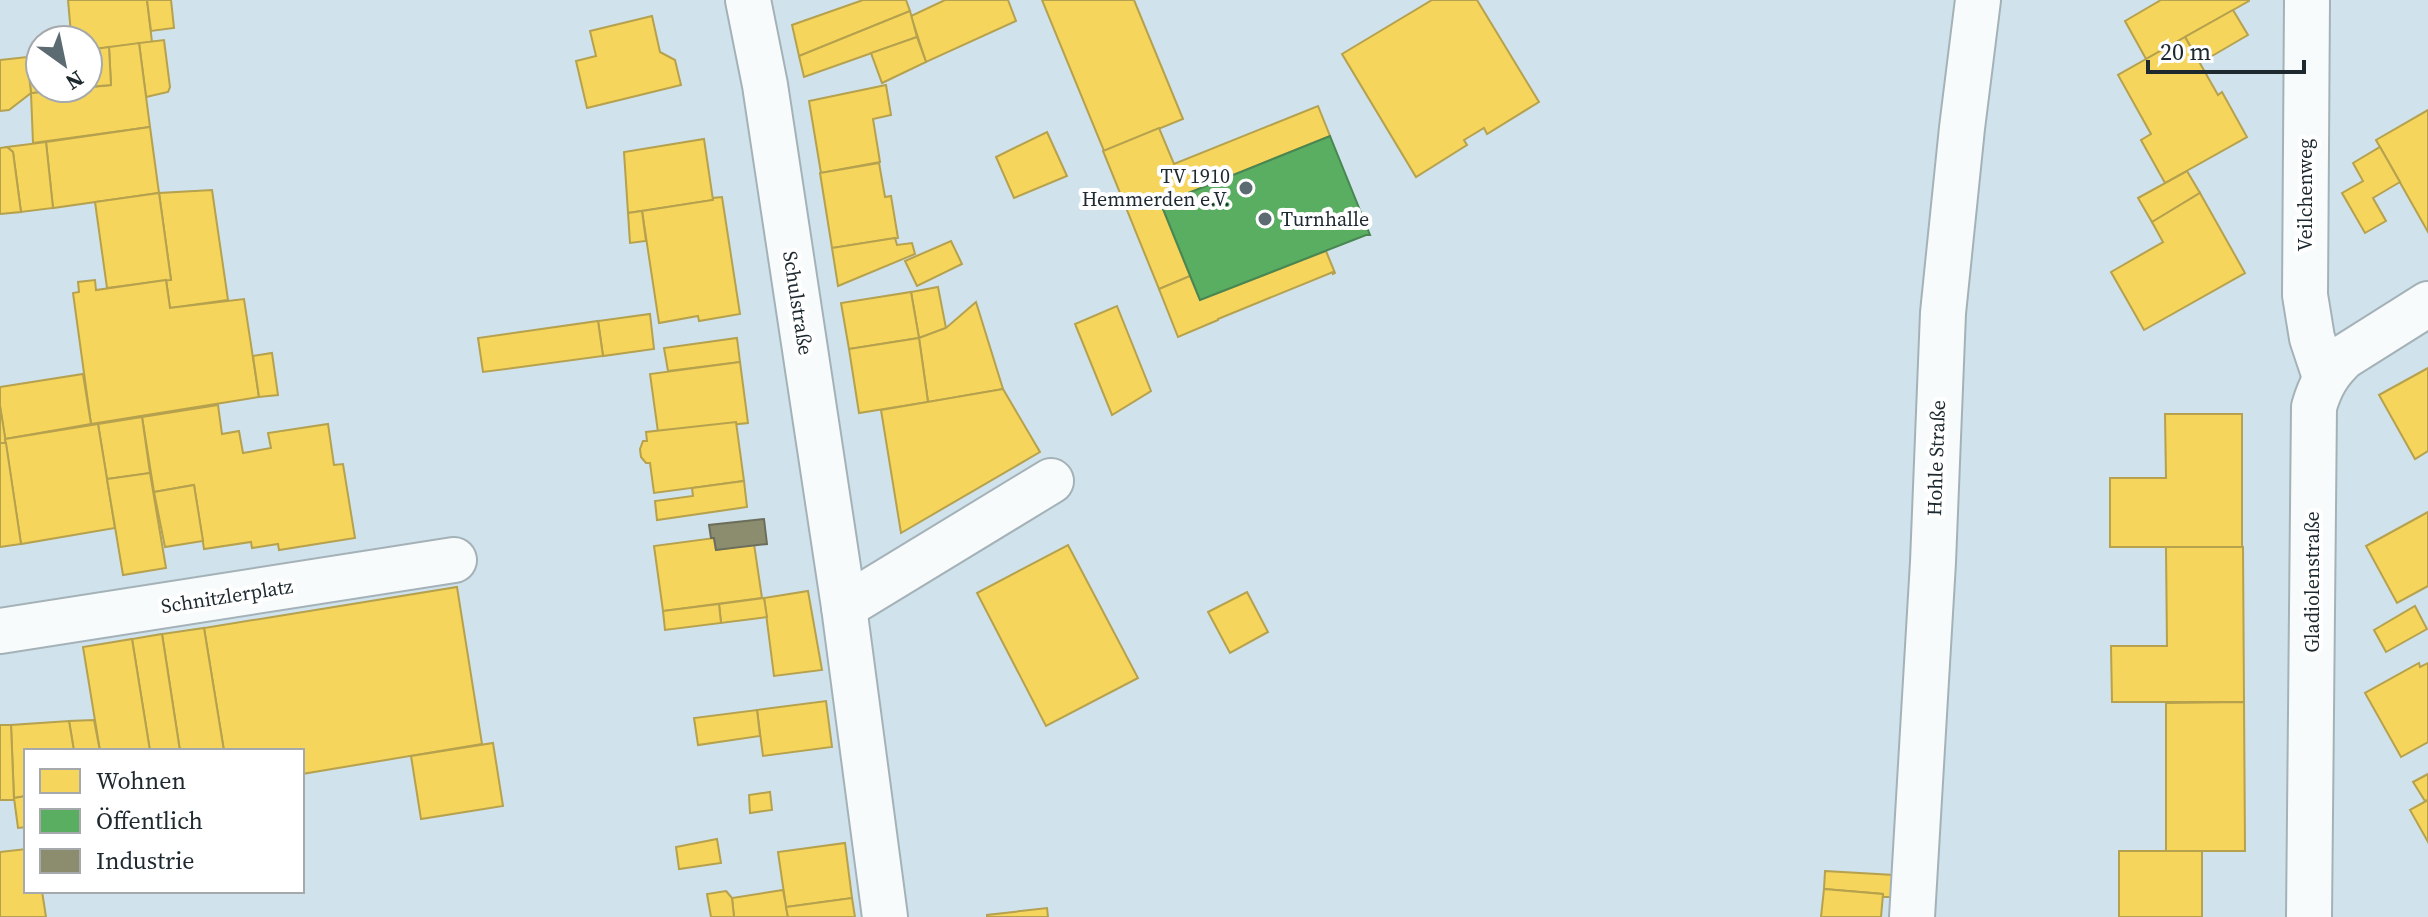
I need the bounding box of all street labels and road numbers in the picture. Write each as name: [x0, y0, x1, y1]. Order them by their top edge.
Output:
street label: Veilchenweg: [2291, 139, 2319, 251]
street label: Schulstraße: [776, 249, 820, 357]
street label: Hohle Straße: [1920, 400, 1952, 516]
street label: Gladiolenstraße: [2298, 511, 2326, 653]
street label: Schnitzlerplatz: [159, 572, 295, 620]

